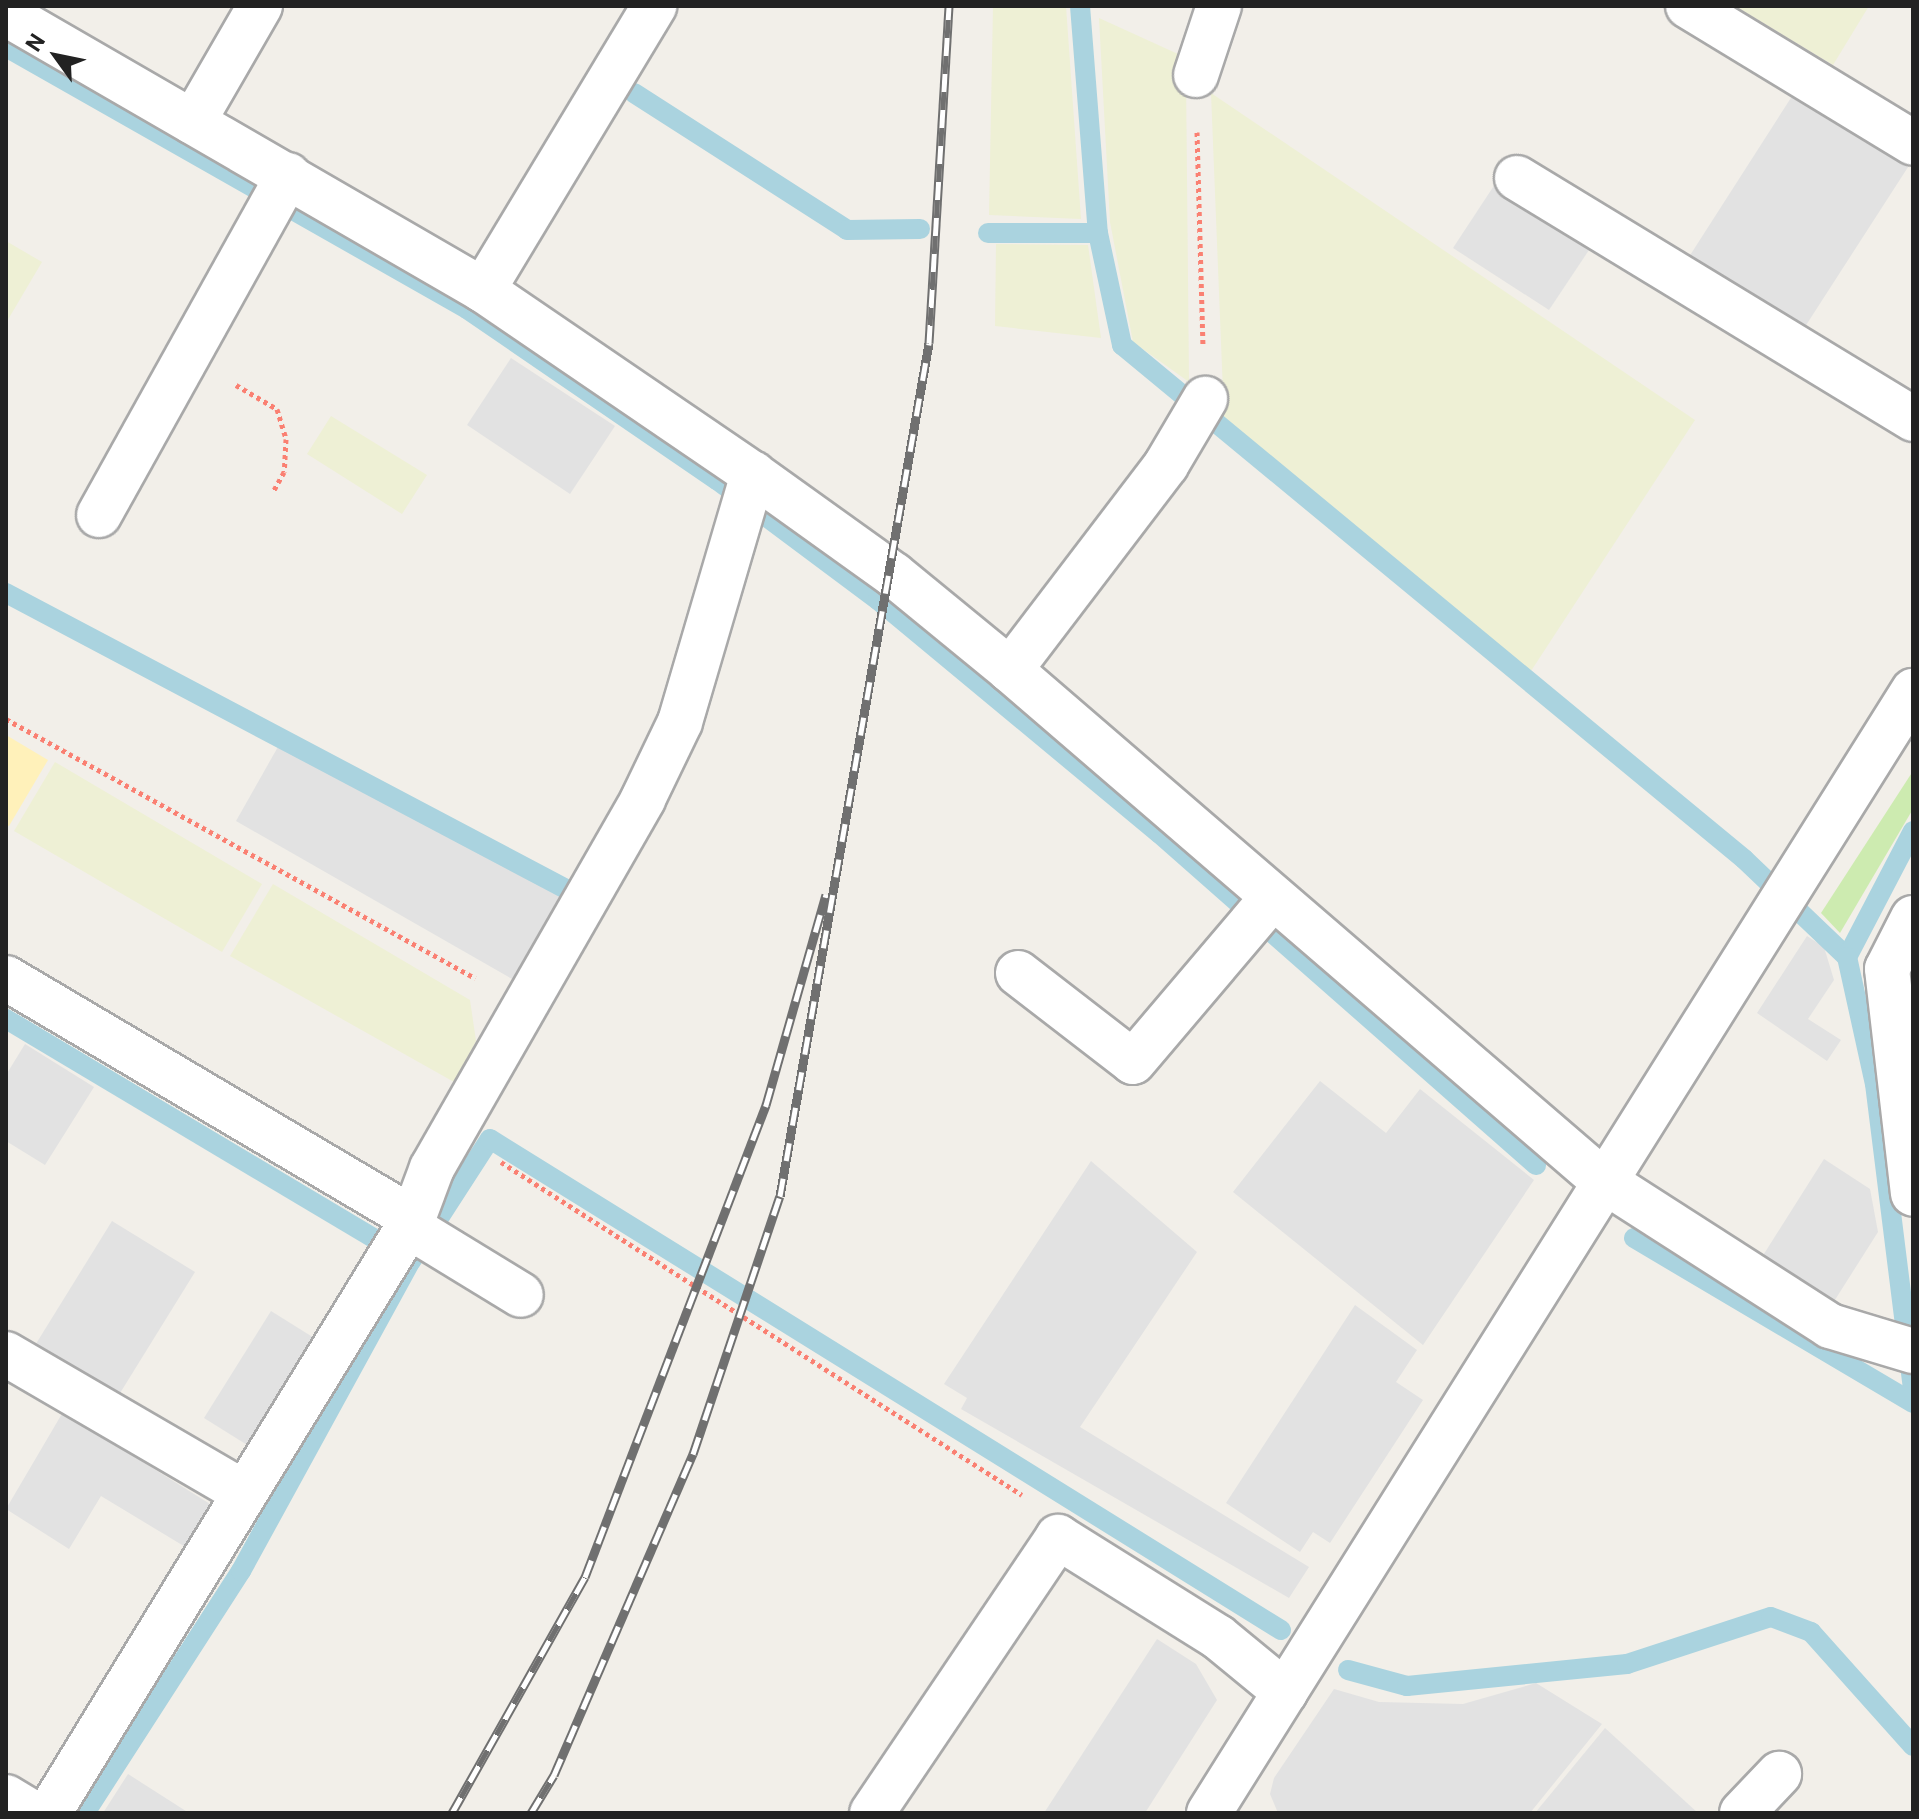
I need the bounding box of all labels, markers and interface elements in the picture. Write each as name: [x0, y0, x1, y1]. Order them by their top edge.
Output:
north arrow: [16, 16, 96, 96]
text: N: [21, 29, 50, 56]

